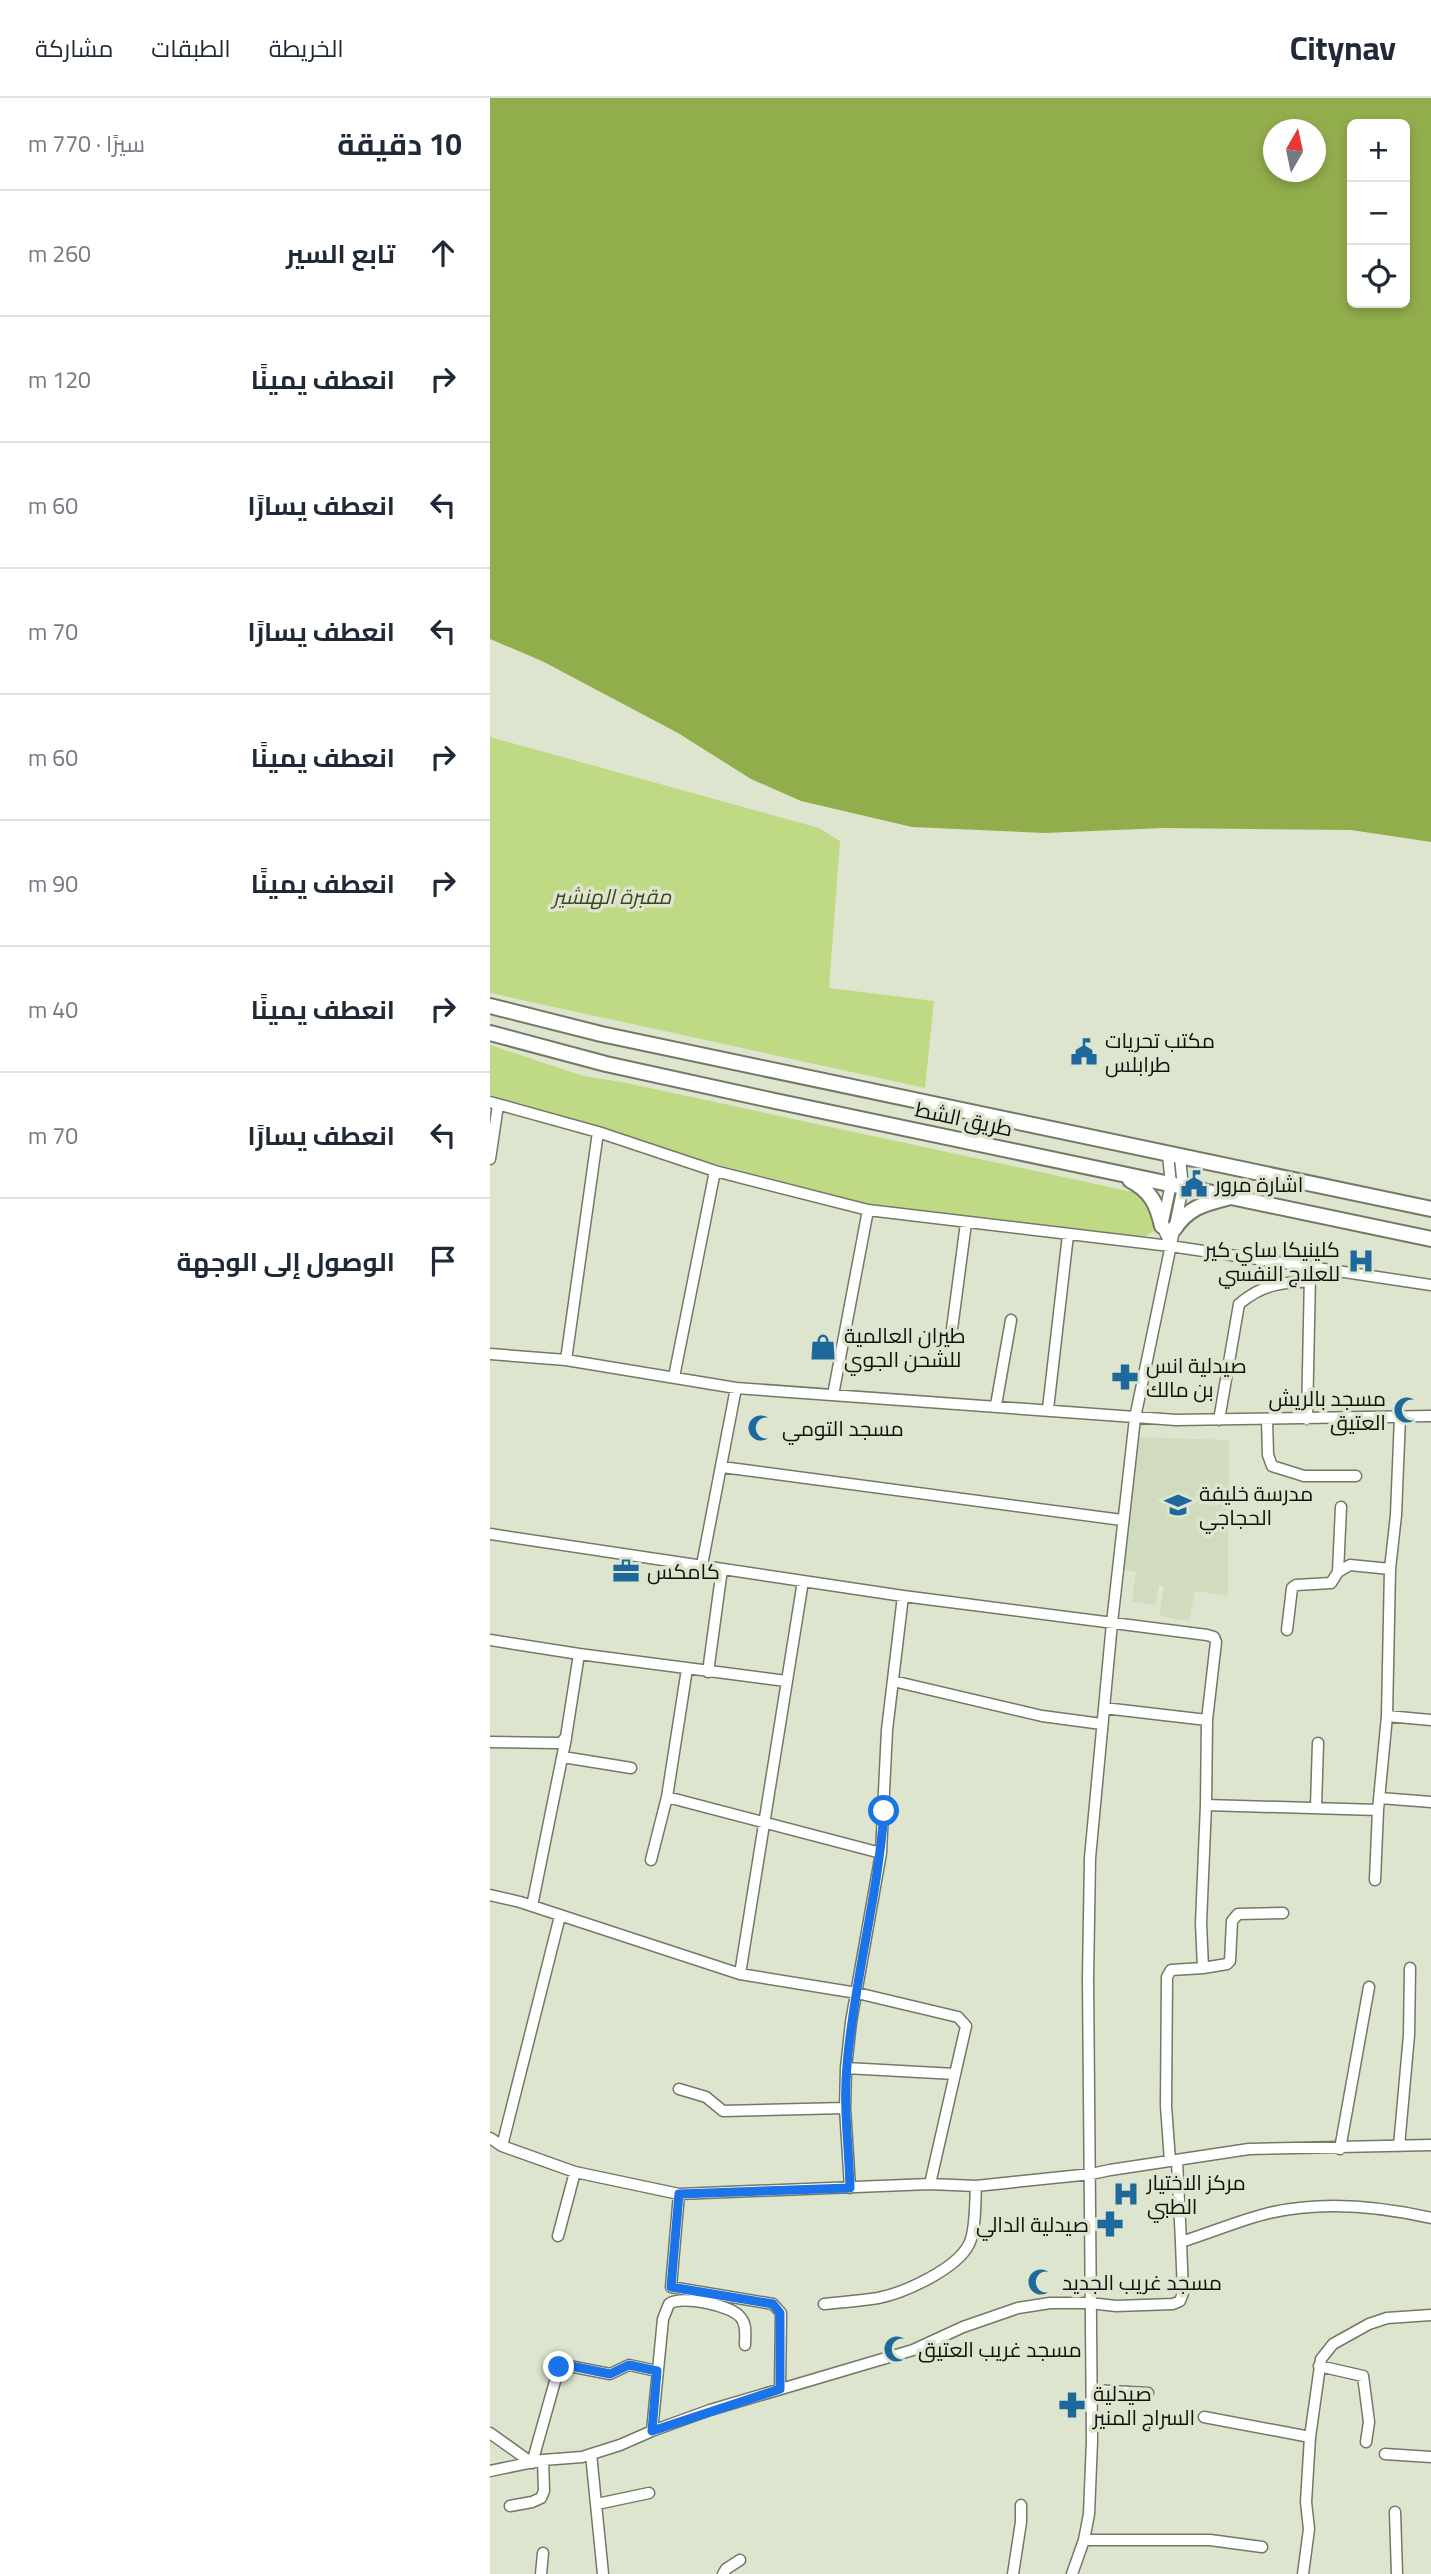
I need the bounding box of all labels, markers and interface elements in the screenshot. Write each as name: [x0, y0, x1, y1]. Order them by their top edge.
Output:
text: Citynav: [1290, 17, 1396, 79]
text: مشاركة: [35, 26, 113, 71]
text: الطبقات: [151, 26, 231, 71]
text: الخريطة: [269, 26, 344, 71]
text: 10 دقيقة: [337, 116, 462, 172]
north arrow: [1263, 119, 1326, 182]
map controls: [1347, 119, 1410, 308]
button: +: [1347, 119, 1410, 182]
text: سيرًا · 770 m: [28, 122, 145, 165]
button: −: [1347, 182, 1410, 245]
text: تابع السير: [286, 229, 395, 278]
text: 260 m: [28, 232, 91, 275]
icon: ahead: [424, 234, 462, 272]
button: locate: [1347, 245, 1410, 308]
text: انعطف يمينًا: [251, 355, 395, 404]
text: 120 m: [28, 358, 91, 401]
icon: right: [424, 360, 462, 398]
text: انعطف يسارًا: [248, 481, 395, 530]
text: 60 m: [28, 484, 78, 527]
icon: left: [424, 486, 462, 524]
text: انعطف يسارًا: [248, 607, 395, 656]
text: 70 m: [28, 610, 78, 653]
icon: left: [424, 612, 462, 650]
text: انعطف يمينًا: [251, 733, 395, 782]
text: 60 m: [28, 736, 78, 779]
icon: right: [424, 738, 462, 776]
text: انعطف يمينًا: [251, 859, 395, 908]
text: 90 m: [28, 862, 78, 905]
icon: right: [424, 864, 462, 902]
park label: مقبرة الهنشير: [550, 877, 672, 916]
text: انعطف يمينًا: [251, 985, 395, 1034]
text: 40 m: [28, 988, 78, 1031]
icon: right: [424, 990, 462, 1028]
place label: مكتب تحريات طرابلس: [1105, 1021, 1215, 1084]
public building icon: مكتب تحريات طرابلس: [1069, 1037, 1099, 1067]
street label: طريق الشط: [912, 1090, 1016, 1148]
text: انعطف يسارًا: [248, 1111, 395, 1160]
text: 70 m: [28, 1114, 78, 1157]
icon: left: [424, 1116, 462, 1154]
place label: اشارة مرور: [1214, 1165, 1303, 1204]
public building icon: اشارة مرور: [1179, 1169, 1209, 1199]
place label: كلينيكا ساي كير للعلاج النفسي: [1204, 1230, 1340, 1293]
text: الوصول إلى الوجهة: [177, 1237, 395, 1286]
icon: arrive: [424, 1242, 462, 1280]
hospital icon: كلينيكا ساي كير للعلاج النفسي: [1346, 1246, 1376, 1276]
place label: طيران العالمية للشحن الجوي: [844, 1316, 966, 1379]
shop icon: طيران العالمية للشحن الجوي: [808, 1332, 838, 1362]
place label: صيدلية انس بن مالك: [1146, 1346, 1247, 1409]
pharmacy icon: صيدلية انس بن مالك: [1110, 1362, 1140, 1392]
place label: مسجد بالريش العتيق: [1269, 1379, 1386, 1442]
mosque icon: مسجد بالريش العتيق: [1392, 1395, 1422, 1425]
place label: مسجد التومي: [782, 1409, 904, 1448]
mosque icon: مسجد التومي: [746, 1413, 776, 1443]
place label: مدرسة خليفة الحجاجي: [1199, 1474, 1313, 1537]
school or university icon: مدرسة خليفة الحجاجي: [1163, 1490, 1193, 1520]
place label: كامكس: [647, 1552, 720, 1591]
office icon: كامكس: [611, 1556, 641, 1586]
route start: [868, 1795, 899, 1826]
place label: مركز الاختيار الطبي: [1146, 2163, 1246, 2226]
hospital icon: مركز الاختيار الطبي: [1111, 2179, 1141, 2209]
place label: صيدلية الدالي: [976, 2205, 1089, 2244]
pharmacy icon: صيدلية الدالي: [1095, 2209, 1125, 2239]
place label: مسجد غريب الجديد: [1062, 2263, 1222, 2302]
mosque icon: مسجد غريب الجديد: [1026, 2267, 1056, 2297]
place label: مسجد غريب العتيق: [918, 2330, 1082, 2369]
mosque icon: مسجد غريب العتيق: [882, 2334, 912, 2364]
route end: [543, 2351, 574, 2382]
place label: صيدلية السراج المنير: [1092, 2374, 1195, 2437]
pharmacy icon: صيدلية السراج المنير: [1057, 2390, 1087, 2420]

